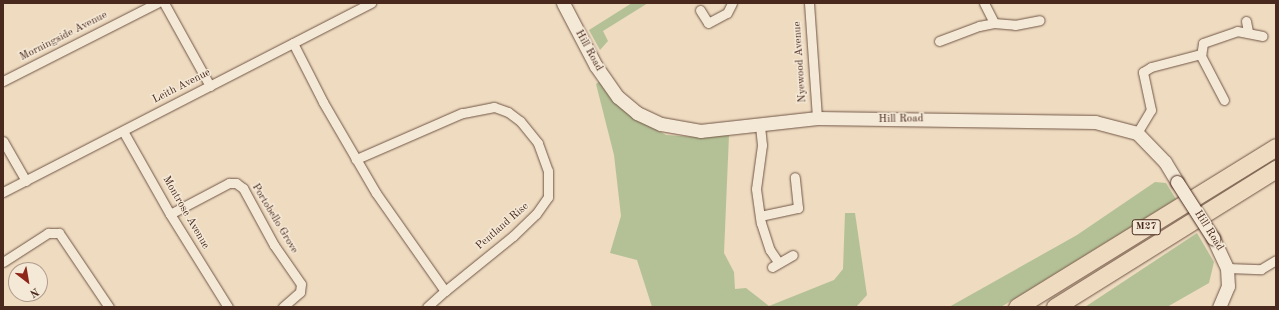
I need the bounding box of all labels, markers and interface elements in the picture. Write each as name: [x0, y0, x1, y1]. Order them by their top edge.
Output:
street label: Morningside Avenue: [18, 9, 110, 65]
street label: Nyewood Avenue: [792, 21, 810, 103]
street label: Hill Road: [571, 28, 605, 74]
street label: Leith Avenue: [151, 67, 213, 107]
street label: Hill Road: [878, 113, 924, 127]
street label: Montrose Avenue: [159, 174, 211, 252]
street label: Portobello Grove: [248, 182, 300, 256]
street label: Pentland Rise: [474, 200, 532, 254]
street label: Hill Road: [1190, 208, 1226, 254]
road number: M27: [1131, 219, 1161, 235]
north arrow: [8, 262, 48, 302]
text: N: [27, 285, 40, 299]

